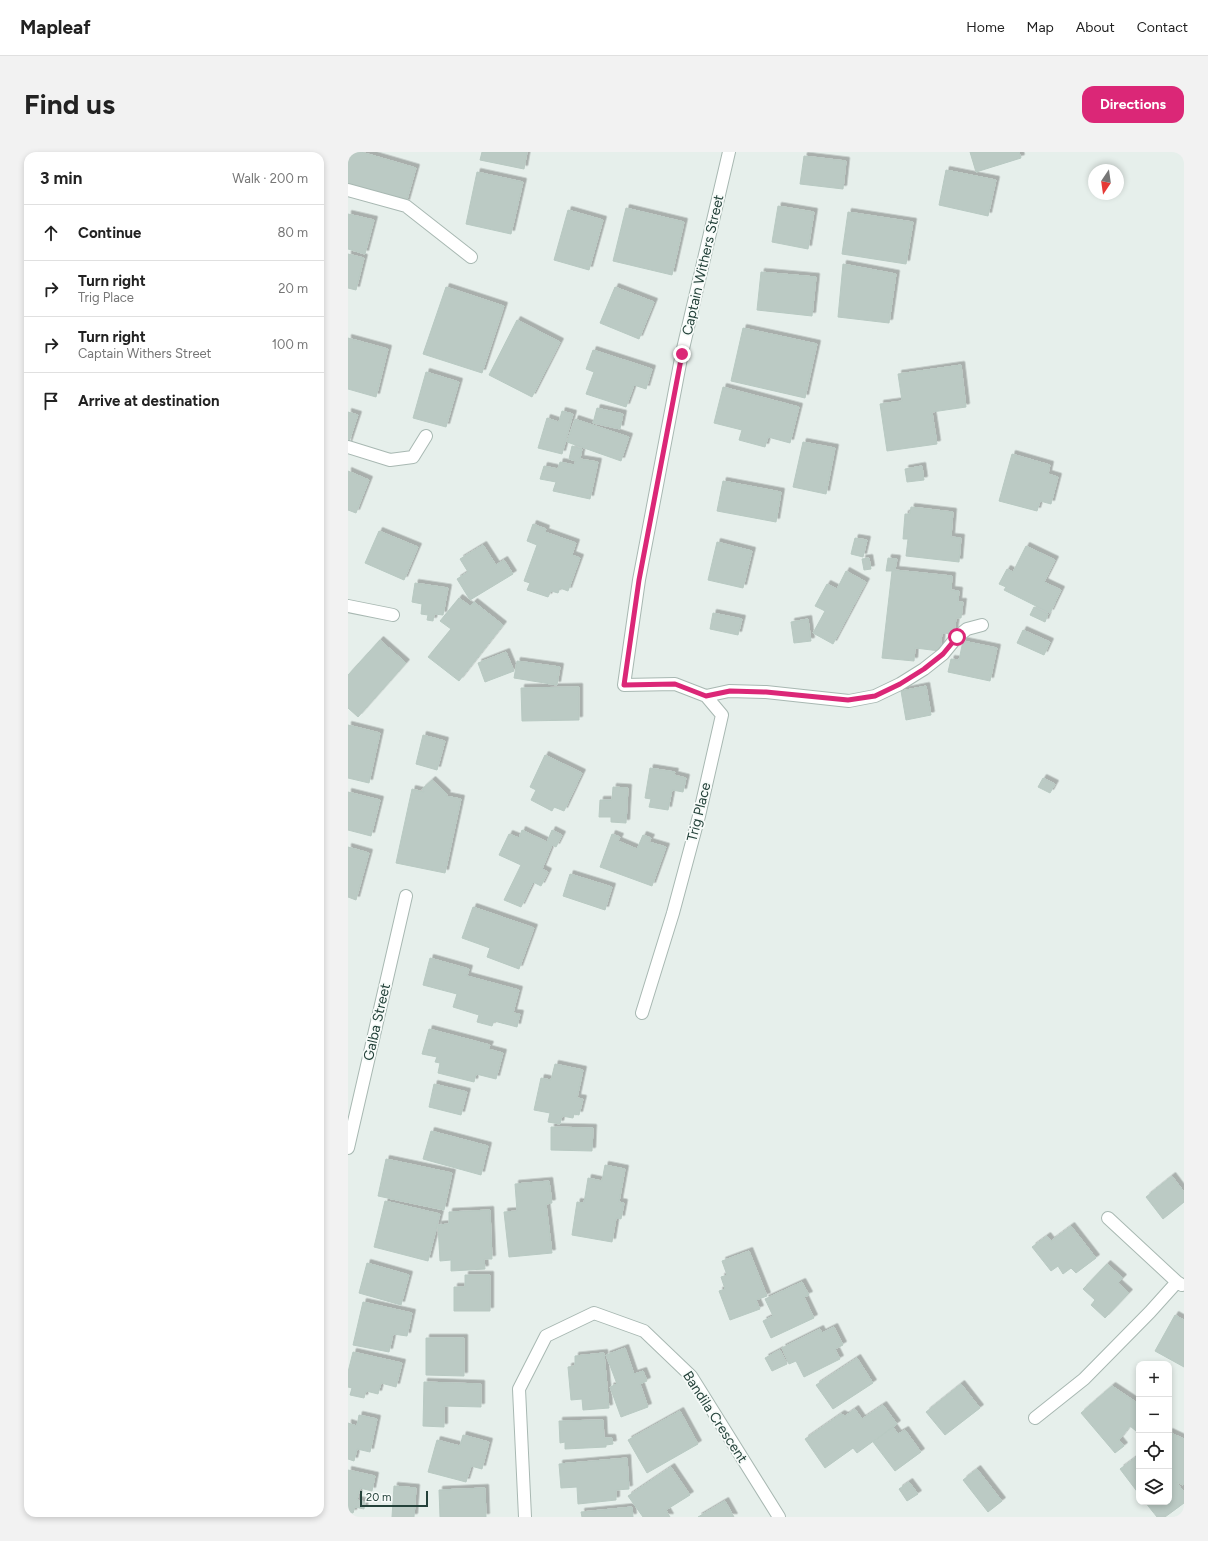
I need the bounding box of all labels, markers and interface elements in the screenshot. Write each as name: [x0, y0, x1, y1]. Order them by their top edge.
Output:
text: Mapleaf: [20, 16, 91, 39]
text: Home: [966, 19, 1005, 36]
text: Map: [1027, 19, 1054, 36]
text: About: [1076, 19, 1115, 36]
text: Contact: [1137, 19, 1188, 36]
button: Directions: [1082, 86, 1184, 123]
text: Find us: [24, 87, 115, 121]
north arrow: [1088, 164, 1124, 200]
text: 3 min: [40, 168, 82, 188]
text: Walk · 200 m: [232, 171, 308, 186]
street label: Captain Withers Street: [679, 193, 727, 337]
icon: ahead: [40, 222, 62, 244]
text: Continue: [78, 224, 141, 242]
text: 80 m: [277, 225, 308, 240]
text: Turn right: [78, 272, 146, 290]
icon: right: [40, 278, 62, 300]
text: 20 m: [278, 281, 308, 296]
text: Trig Place: [78, 290, 134, 305]
text: Turn right: [78, 328, 146, 346]
icon: right: [40, 334, 62, 356]
text: 100 m: [272, 337, 308, 352]
route end: [673, 345, 691, 363]
text: Captain Withers Street: [78, 346, 212, 361]
icon: arrive: [40, 390, 62, 412]
text: Arrive at destination: [78, 392, 219, 410]
route start: [948, 628, 966, 646]
street label: Trig Place: [683, 780, 715, 843]
street label: Galba Street: [360, 982, 394, 1062]
map controls: [1136, 1361, 1172, 1505]
button: +: [1136, 1361, 1172, 1397]
street label: Bandila Crescent: [679, 1368, 751, 1466]
button: −: [1136, 1397, 1172, 1433]
button: locate: [1136, 1433, 1172, 1469]
button: layers: [1136, 1469, 1172, 1505]
scale bar: [360, 1489, 428, 1508]
text: 20 m: [366, 1491, 391, 1504]

